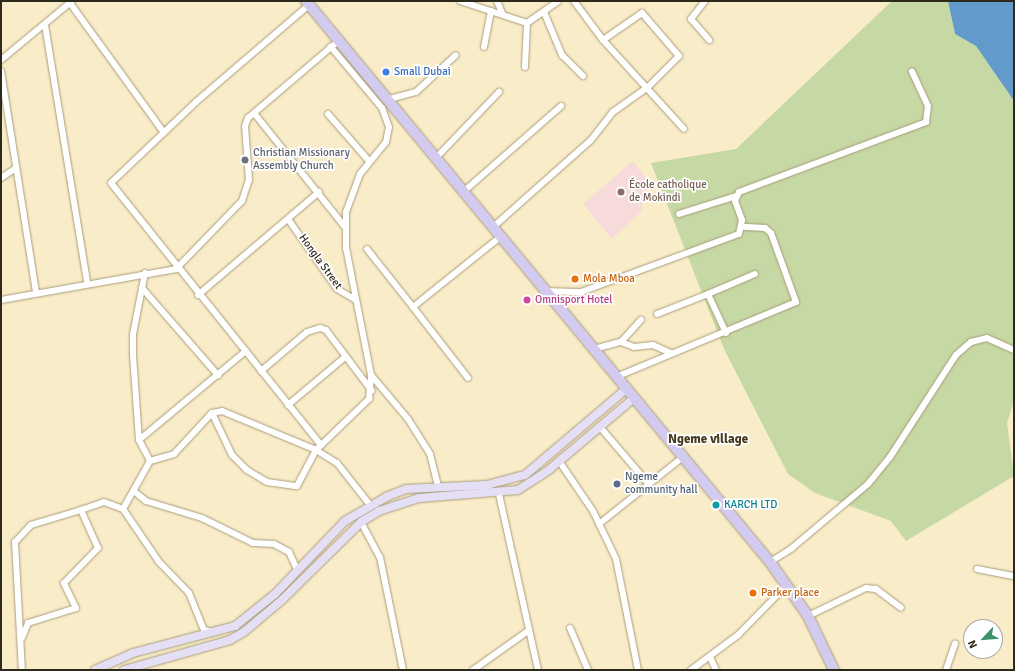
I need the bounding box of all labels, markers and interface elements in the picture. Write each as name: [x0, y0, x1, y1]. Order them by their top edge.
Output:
place label: Small Dubai: [394, 65, 451, 79]
marker: Small Dubai: [381, 67, 391, 77]
place label: Christian Missionary Assembly Church: [253, 147, 350, 173]
marker: Christian Missionary Assembly Church: [240, 155, 250, 165]
place label: École catholique de Mokindi: [629, 179, 707, 205]
marker: École catholique de Mokindi: [616, 187, 626, 197]
street label: Hongla Street: [296, 232, 344, 292]
place label: Mola Mboa: [583, 272, 635, 286]
marker: Mola Mboa: [570, 274, 580, 284]
place label: Omnisport Hotel: [535, 293, 612, 307]
marker: Omnisport Hotel: [522, 295, 532, 305]
district label: Ngeme village: [668, 431, 748, 447]
place label: Ngeme community hall: [625, 471, 698, 497]
marker: Ngeme community hall: [612, 479, 622, 489]
place label: KARCH LTD: [724, 498, 777, 512]
marker: KARCH LTD: [711, 500, 721, 510]
place label: Parker place: [761, 586, 819, 600]
marker: Parker place: [748, 588, 758, 598]
north arrow: [963, 619, 1003, 659]
text: N: [965, 638, 980, 650]

